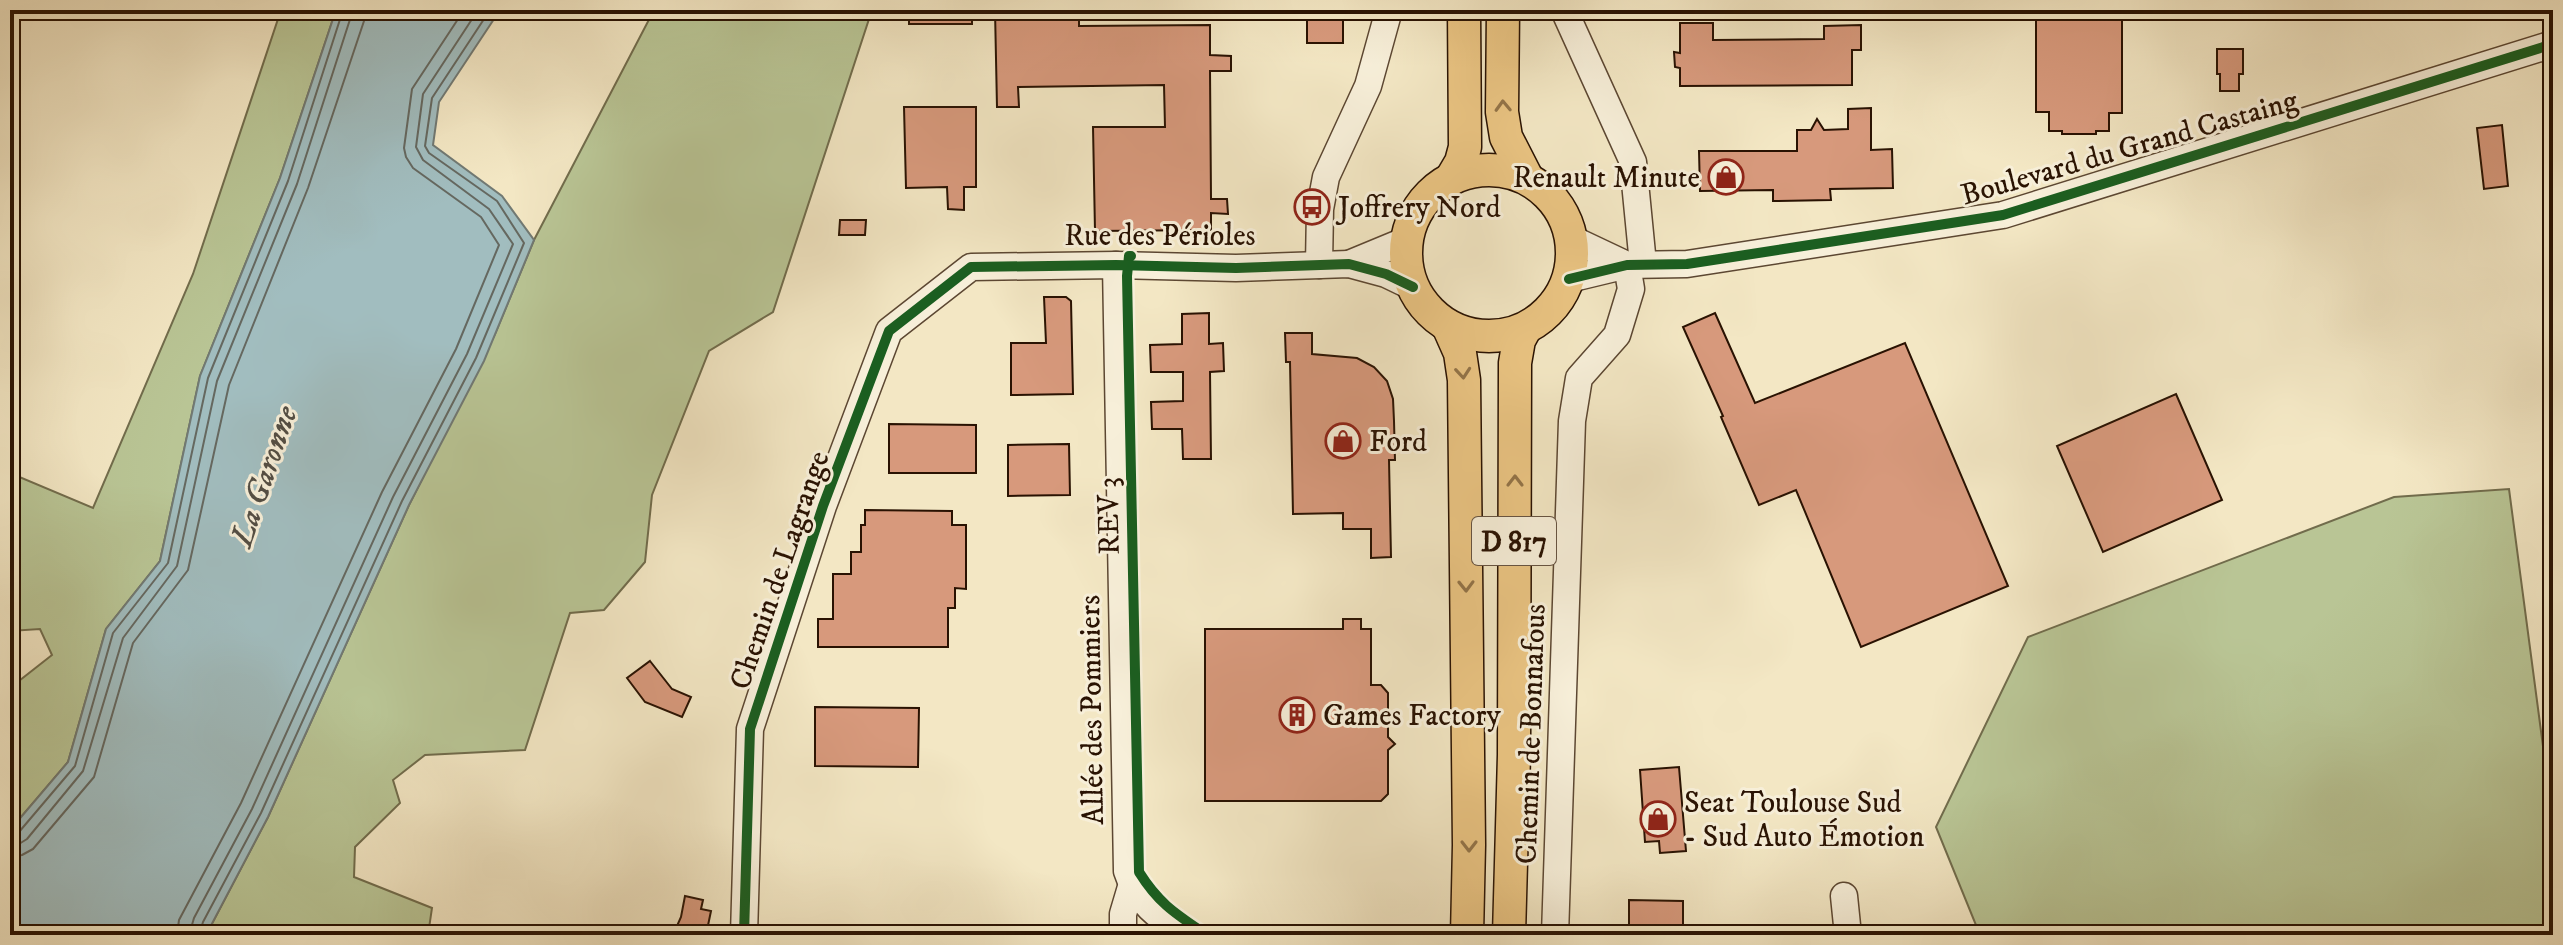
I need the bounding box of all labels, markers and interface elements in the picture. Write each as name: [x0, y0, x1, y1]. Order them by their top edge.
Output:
street label: Boulevard du Grand Castaing: [1957, 83, 2302, 214]
one-way arrow: [1495, 99, 1512, 112]
shop icon: Renault Minute: [1707, 158, 1745, 196]
place label: Renault Minute: [1513, 160, 1700, 197]
bus stop icon: Joffrery Nord: [1293, 188, 1331, 226]
place label: Joffrery Nord: [1335, 190, 1501, 227]
street label: Rue des Périoles: [1064, 218, 1256, 255]
one-way arrow: [1454, 367, 1471, 380]
water label: La Garonne: [222, 400, 308, 554]
shop icon: Ford: [1324, 422, 1362, 460]
place label: Ford: [1369, 424, 1427, 461]
street label: Chemin de Lagrange: [722, 446, 839, 695]
one-way arrow: [1506, 474, 1524, 487]
street label: REV 3: [1090, 477, 1129, 555]
road number: D 817: [1472, 517, 1556, 565]
one-way arrow: [1457, 580, 1475, 593]
street label: Allée des Pommiers: [1072, 595, 1113, 825]
street label: Chemin de Bonnafous: [1508, 603, 1555, 865]
building icon: Games Factory: [1278, 696, 1316, 734]
place label: Games Factory: [1323, 698, 1501, 735]
place label: Seat Toulouse Sud - Sud Auto Émotion: [1684, 785, 1925, 856]
shop icon: Seat Toulouse Sud - Sud Auto Émotion: [1639, 800, 1677, 838]
one-way arrow: [1460, 840, 1478, 853]

